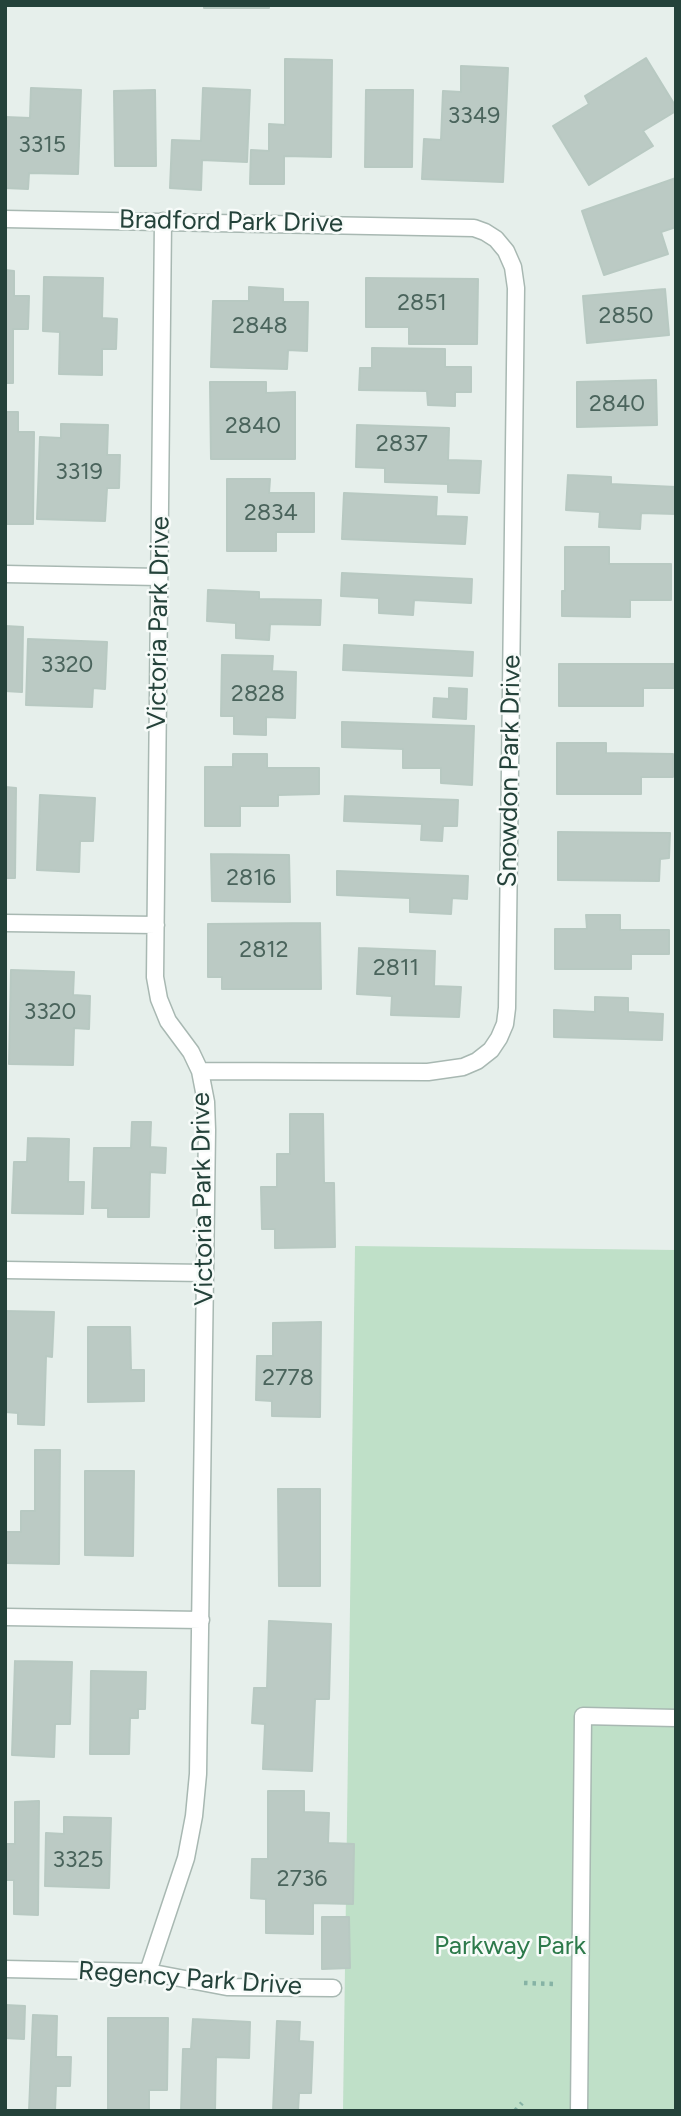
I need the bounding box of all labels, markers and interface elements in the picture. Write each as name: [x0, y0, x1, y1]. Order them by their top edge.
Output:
house number: 3349: [448, 102, 500, 130]
house number: 3315: [18, 131, 66, 159]
street label: Bradford Park Drive: [119, 204, 343, 240]
house number: 2851: [397, 289, 447, 317]
house number: 2850: [599, 302, 653, 330]
house number: 2848: [232, 312, 288, 340]
house number: 2840: [589, 390, 645, 418]
house number: 2840: [225, 412, 281, 440]
house number: 2837: [376, 430, 428, 458]
house number: 3319: [55, 458, 103, 486]
house number: 2834: [244, 499, 298, 527]
street label: Victoria Park Drive: [142, 516, 176, 730]
house number: 3320: [41, 651, 93, 679]
street label: Snowdon Park Drive: [492, 654, 528, 888]
house number: 2828: [231, 680, 285, 708]
house number: 2816: [226, 864, 276, 892]
house number: 2812: [239, 936, 289, 964]
house number: 2811: [373, 954, 419, 982]
house number: 3320: [24, 998, 76, 1026]
street label: Victoria Park Drive: [186, 1092, 220, 1306]
house number: 2778: [262, 1364, 314, 1392]
house number: 3325: [52, 1846, 104, 1874]
house number: 2736: [277, 1865, 327, 1893]
park label: Parkway Park: [434, 1930, 586, 1962]
street label: Regency Park Drive: [77, 1956, 303, 2002]

